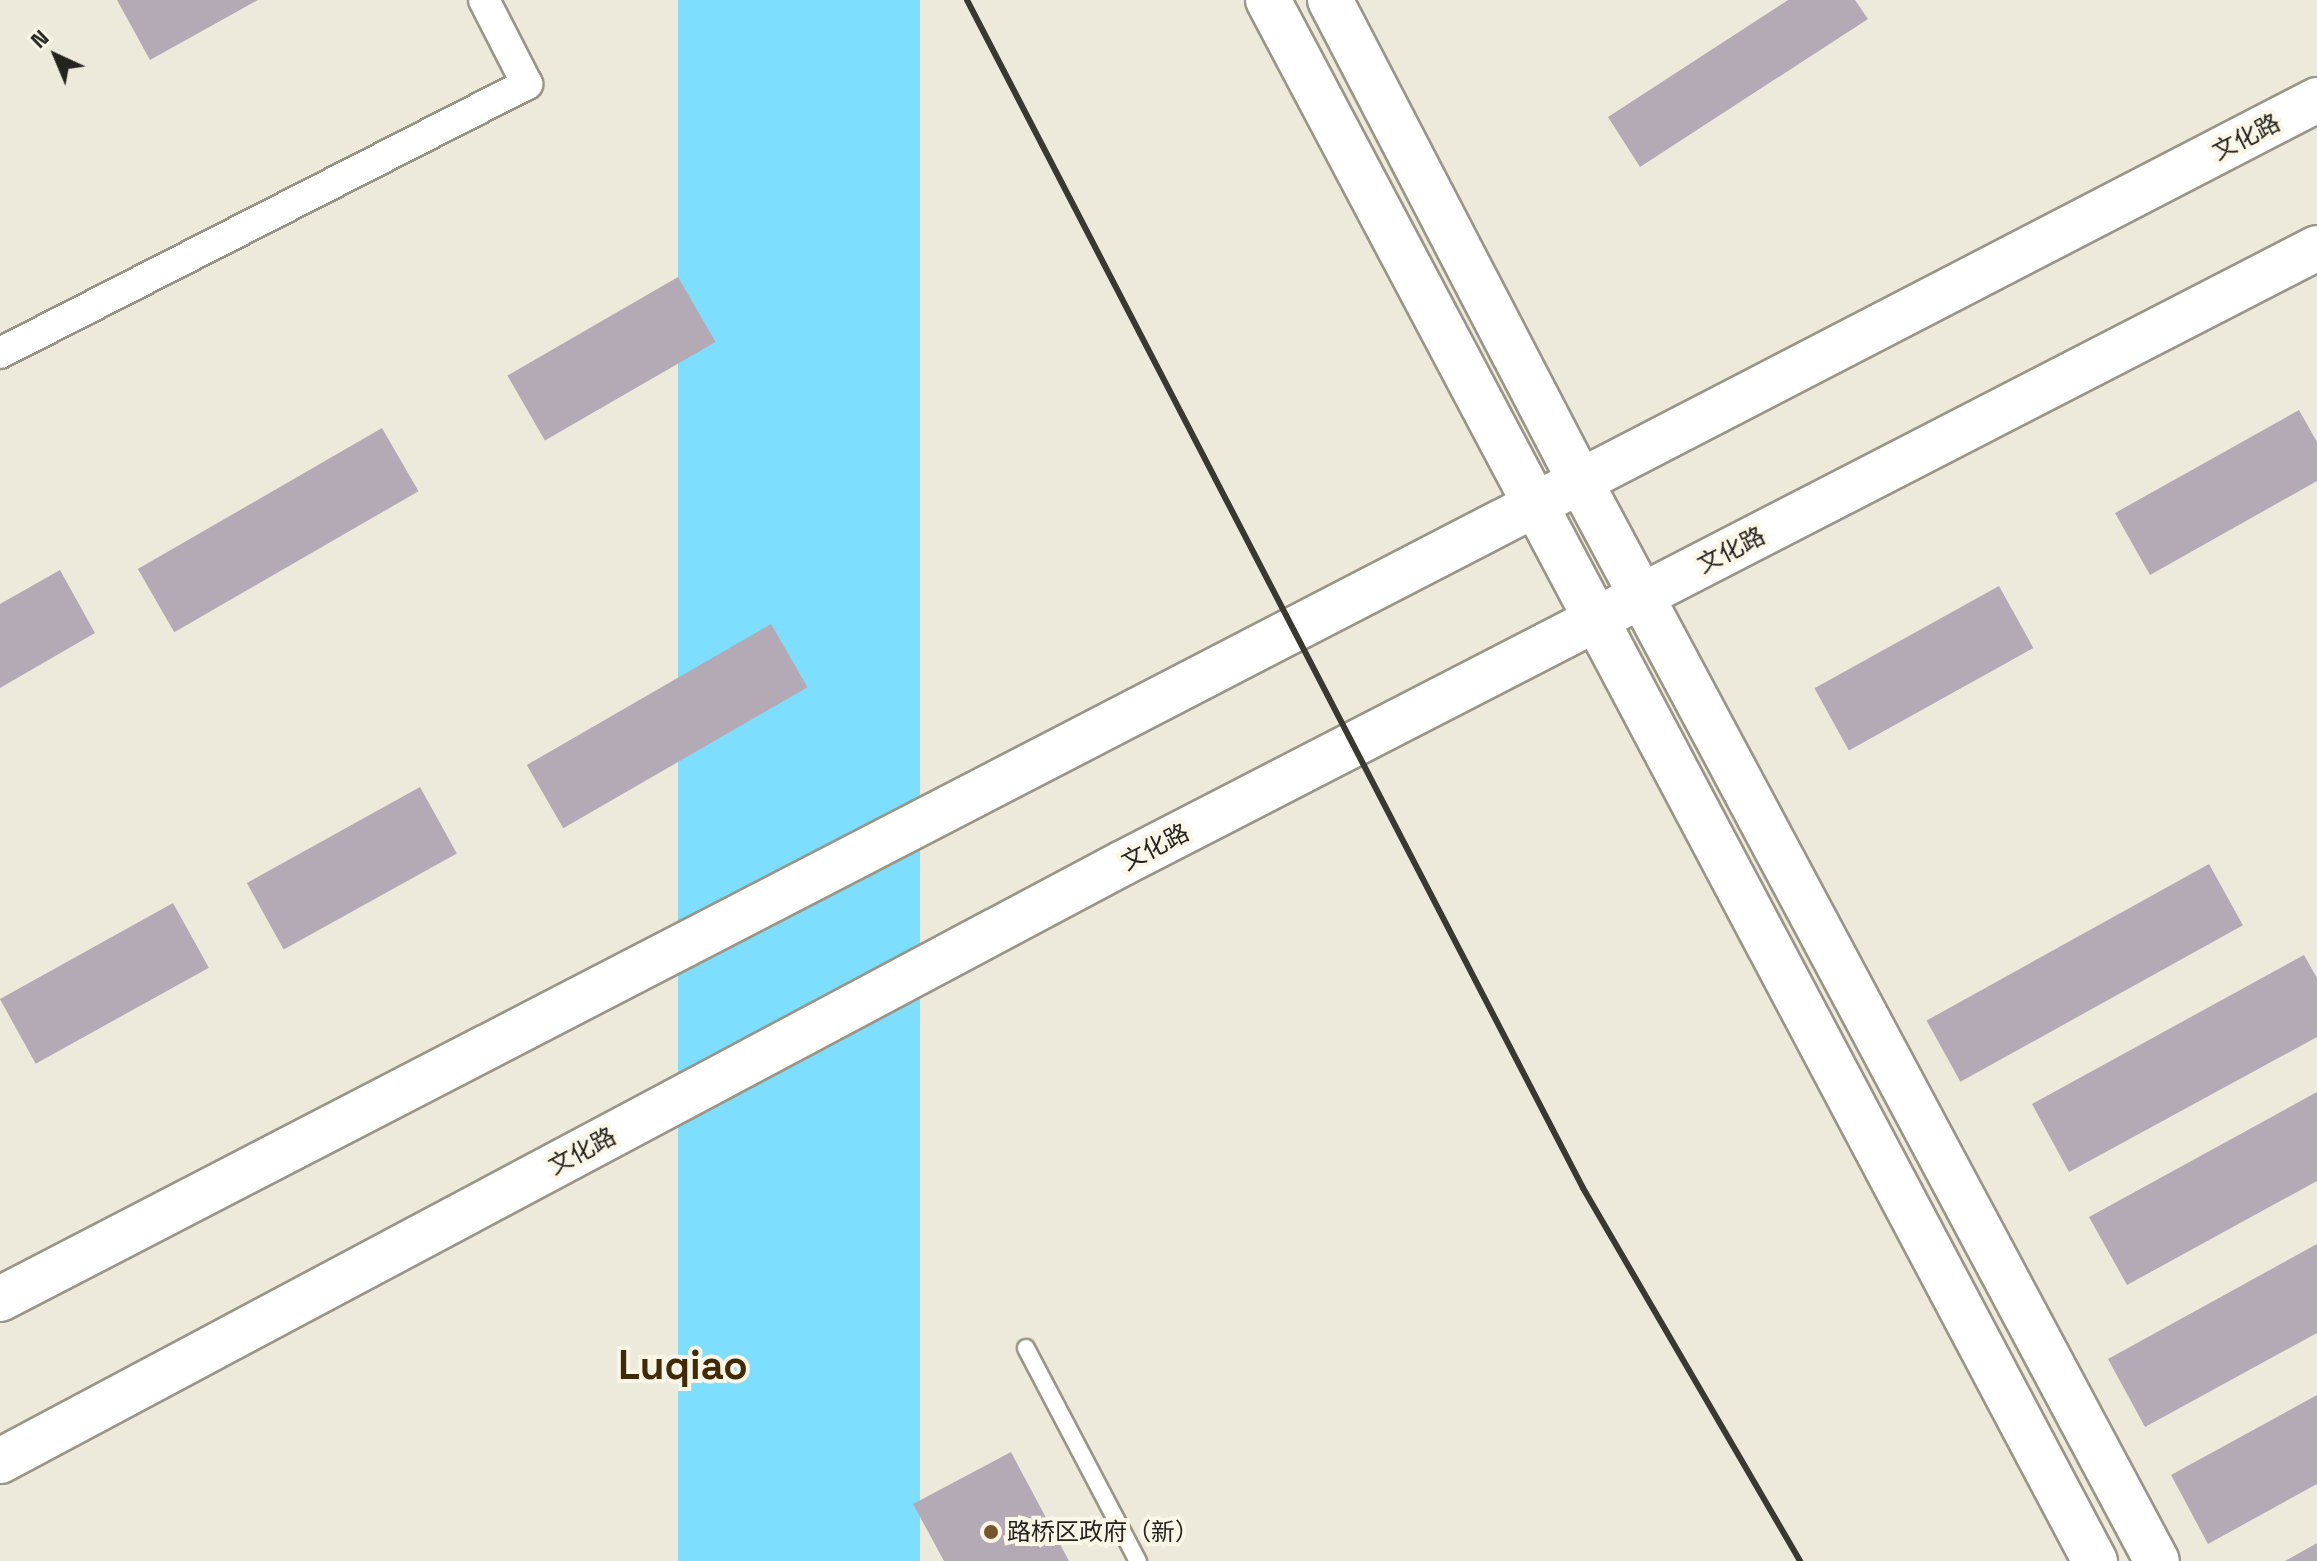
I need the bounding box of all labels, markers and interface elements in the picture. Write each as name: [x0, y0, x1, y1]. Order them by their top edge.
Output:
north arrow: [16, 16, 96, 96]
text: N: [24, 24, 54, 54]
street label: 文化路: [2207, 108, 2285, 166]
street label: 文化路: [1692, 521, 1770, 579]
street label: 文化路: [1116, 818, 1194, 876]
street label: 文化路: [543, 1121, 621, 1181]
district label: Luqiao: [618, 1342, 748, 1390]
place label: 路桥区政府（新）: [1007, 1518, 1199, 1546]
marker: 路桥区政府（新）: [982, 1523, 1000, 1541]

